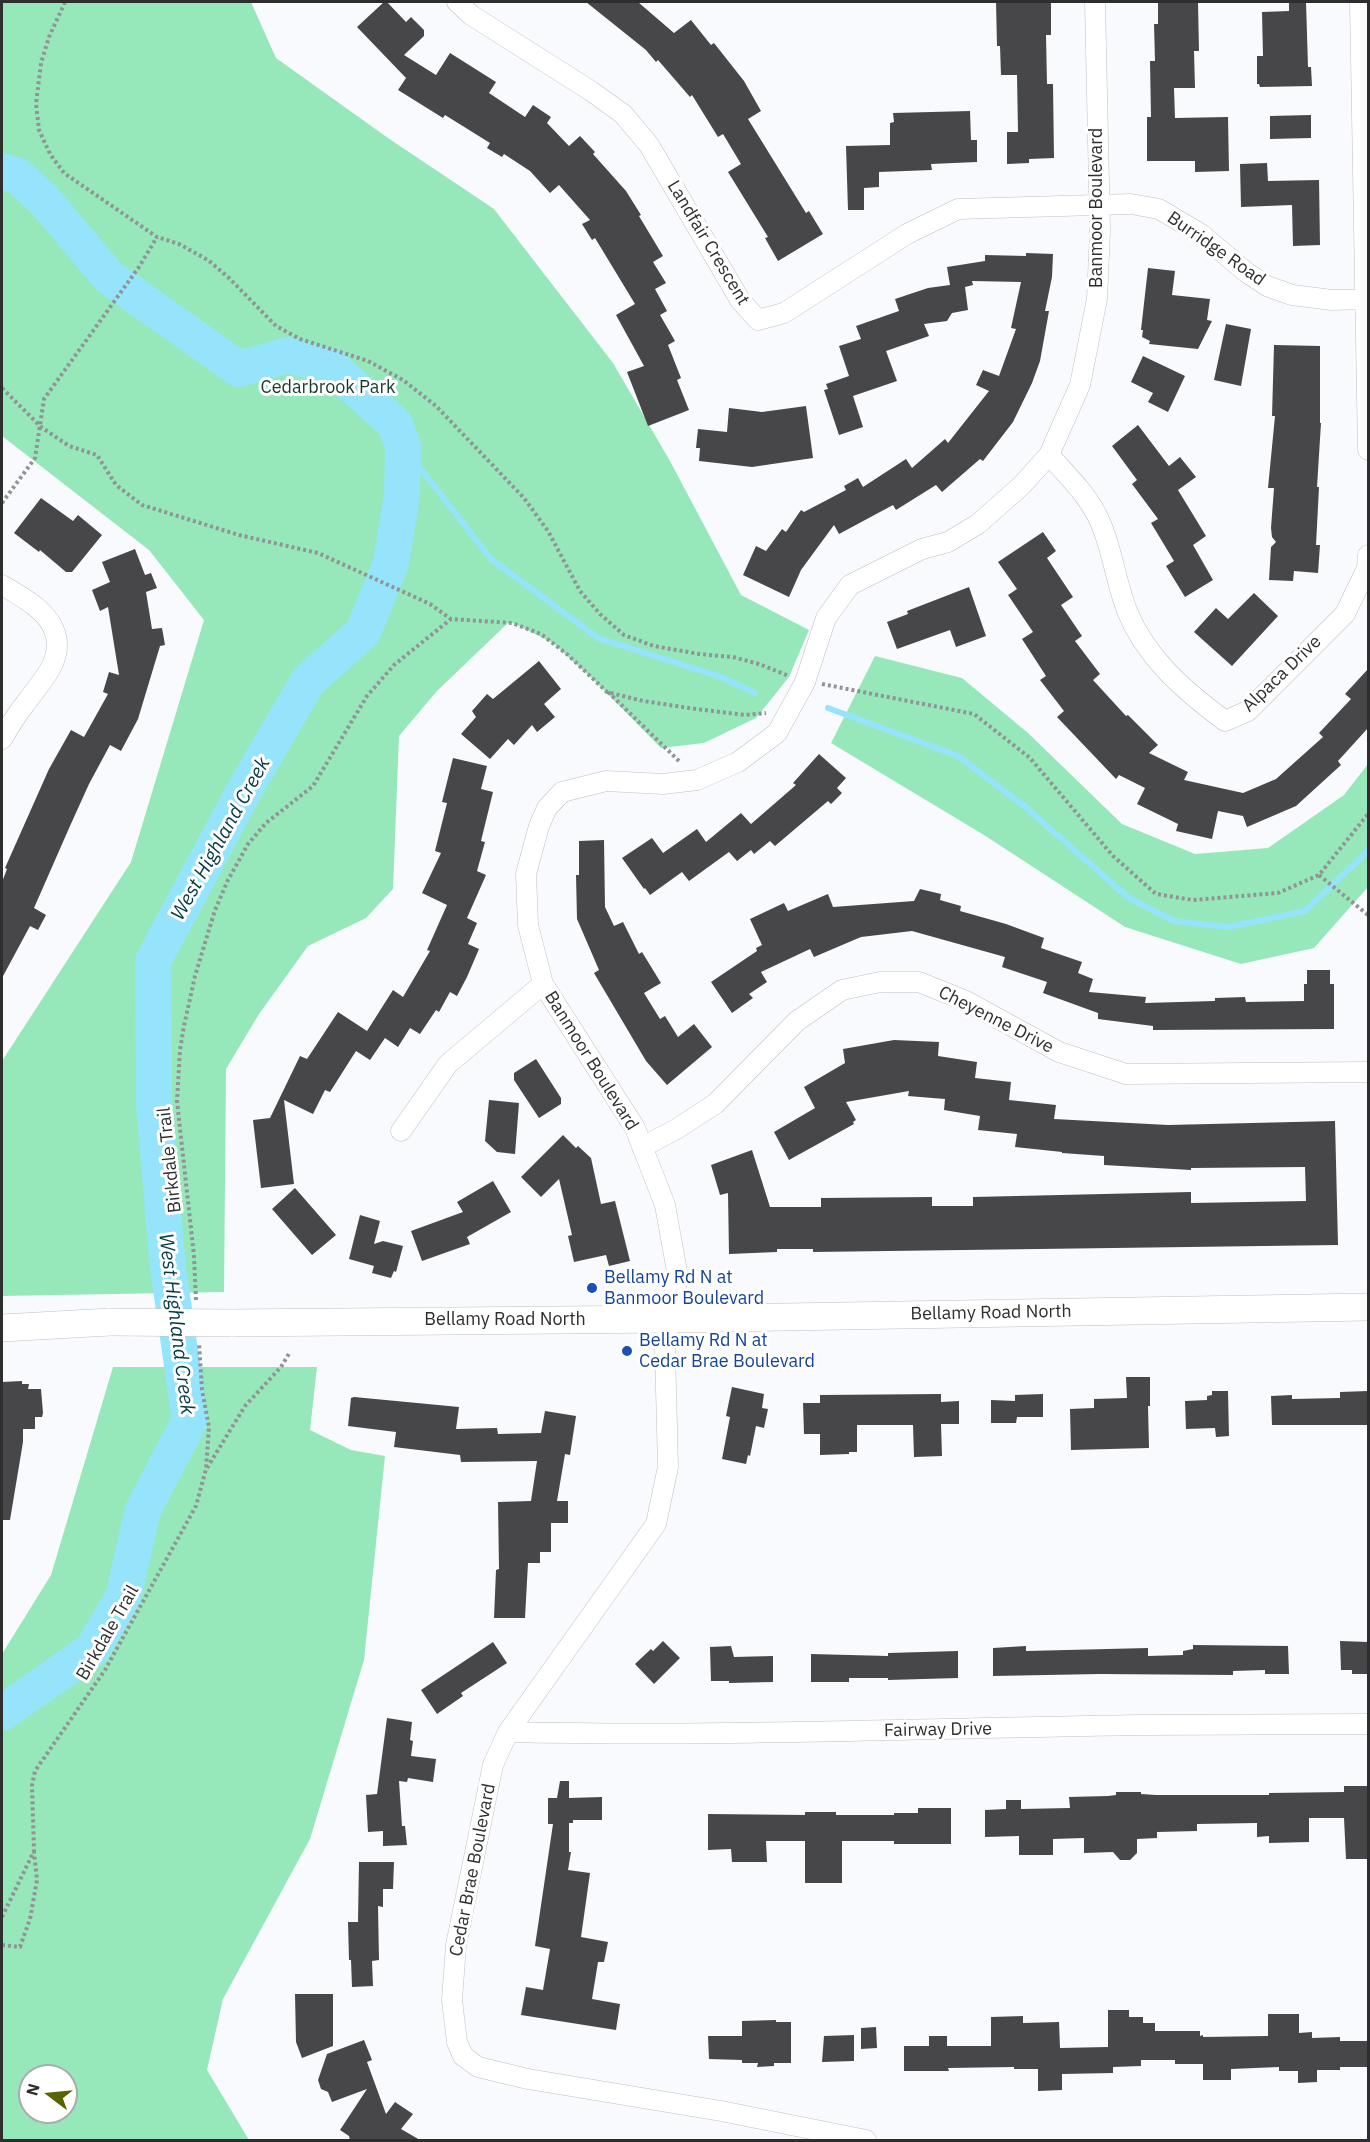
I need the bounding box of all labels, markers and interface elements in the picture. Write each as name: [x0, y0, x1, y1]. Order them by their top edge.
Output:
street label: Banmoor Boulevard: [1086, 128, 1108, 288]
street label: Landfair Crescent: [662, 177, 754, 309]
street label: Burridge Road: [1163, 207, 1269, 291]
park label: Cedarbrook Park: [261, 377, 395, 399]
street label: Alpaca Drive: [1238, 631, 1326, 717]
water label: West Highland Creek: [166, 753, 276, 925]
street label: Cheyenne Drive: [935, 982, 1057, 1058]
street label: Banmoor Boulevard: [539, 987, 643, 1135]
street label: Birkdale Trail: [154, 1106, 186, 1214]
water label: West Highland Creek: [153, 1232, 199, 1416]
place label: Bellamy Rd N at Banmoor Boulevard: [604, 1267, 764, 1310]
marker: Bellamy Rd N at Banmoor Boulevard: [585, 1281, 599, 1295]
street label: Bellamy Road North: [910, 1301, 1072, 1325]
street label: Bellamy Road North: [424, 1309, 586, 1331]
place label: Bellamy Rd N at Cedar Brae Boulevard: [639, 1330, 815, 1372]
marker: Bellamy Rd N at Cedar Brae Boulevard: [620, 1344, 634, 1358]
street label: Birkdale Trail: [72, 1582, 144, 1684]
street label: Fairway Drive: [884, 1718, 992, 1742]
street label: Cedar Brae Boulevard: [446, 1782, 500, 1958]
north arrow: [18, 2064, 78, 2124]
text: N: [21, 2081, 44, 2098]

